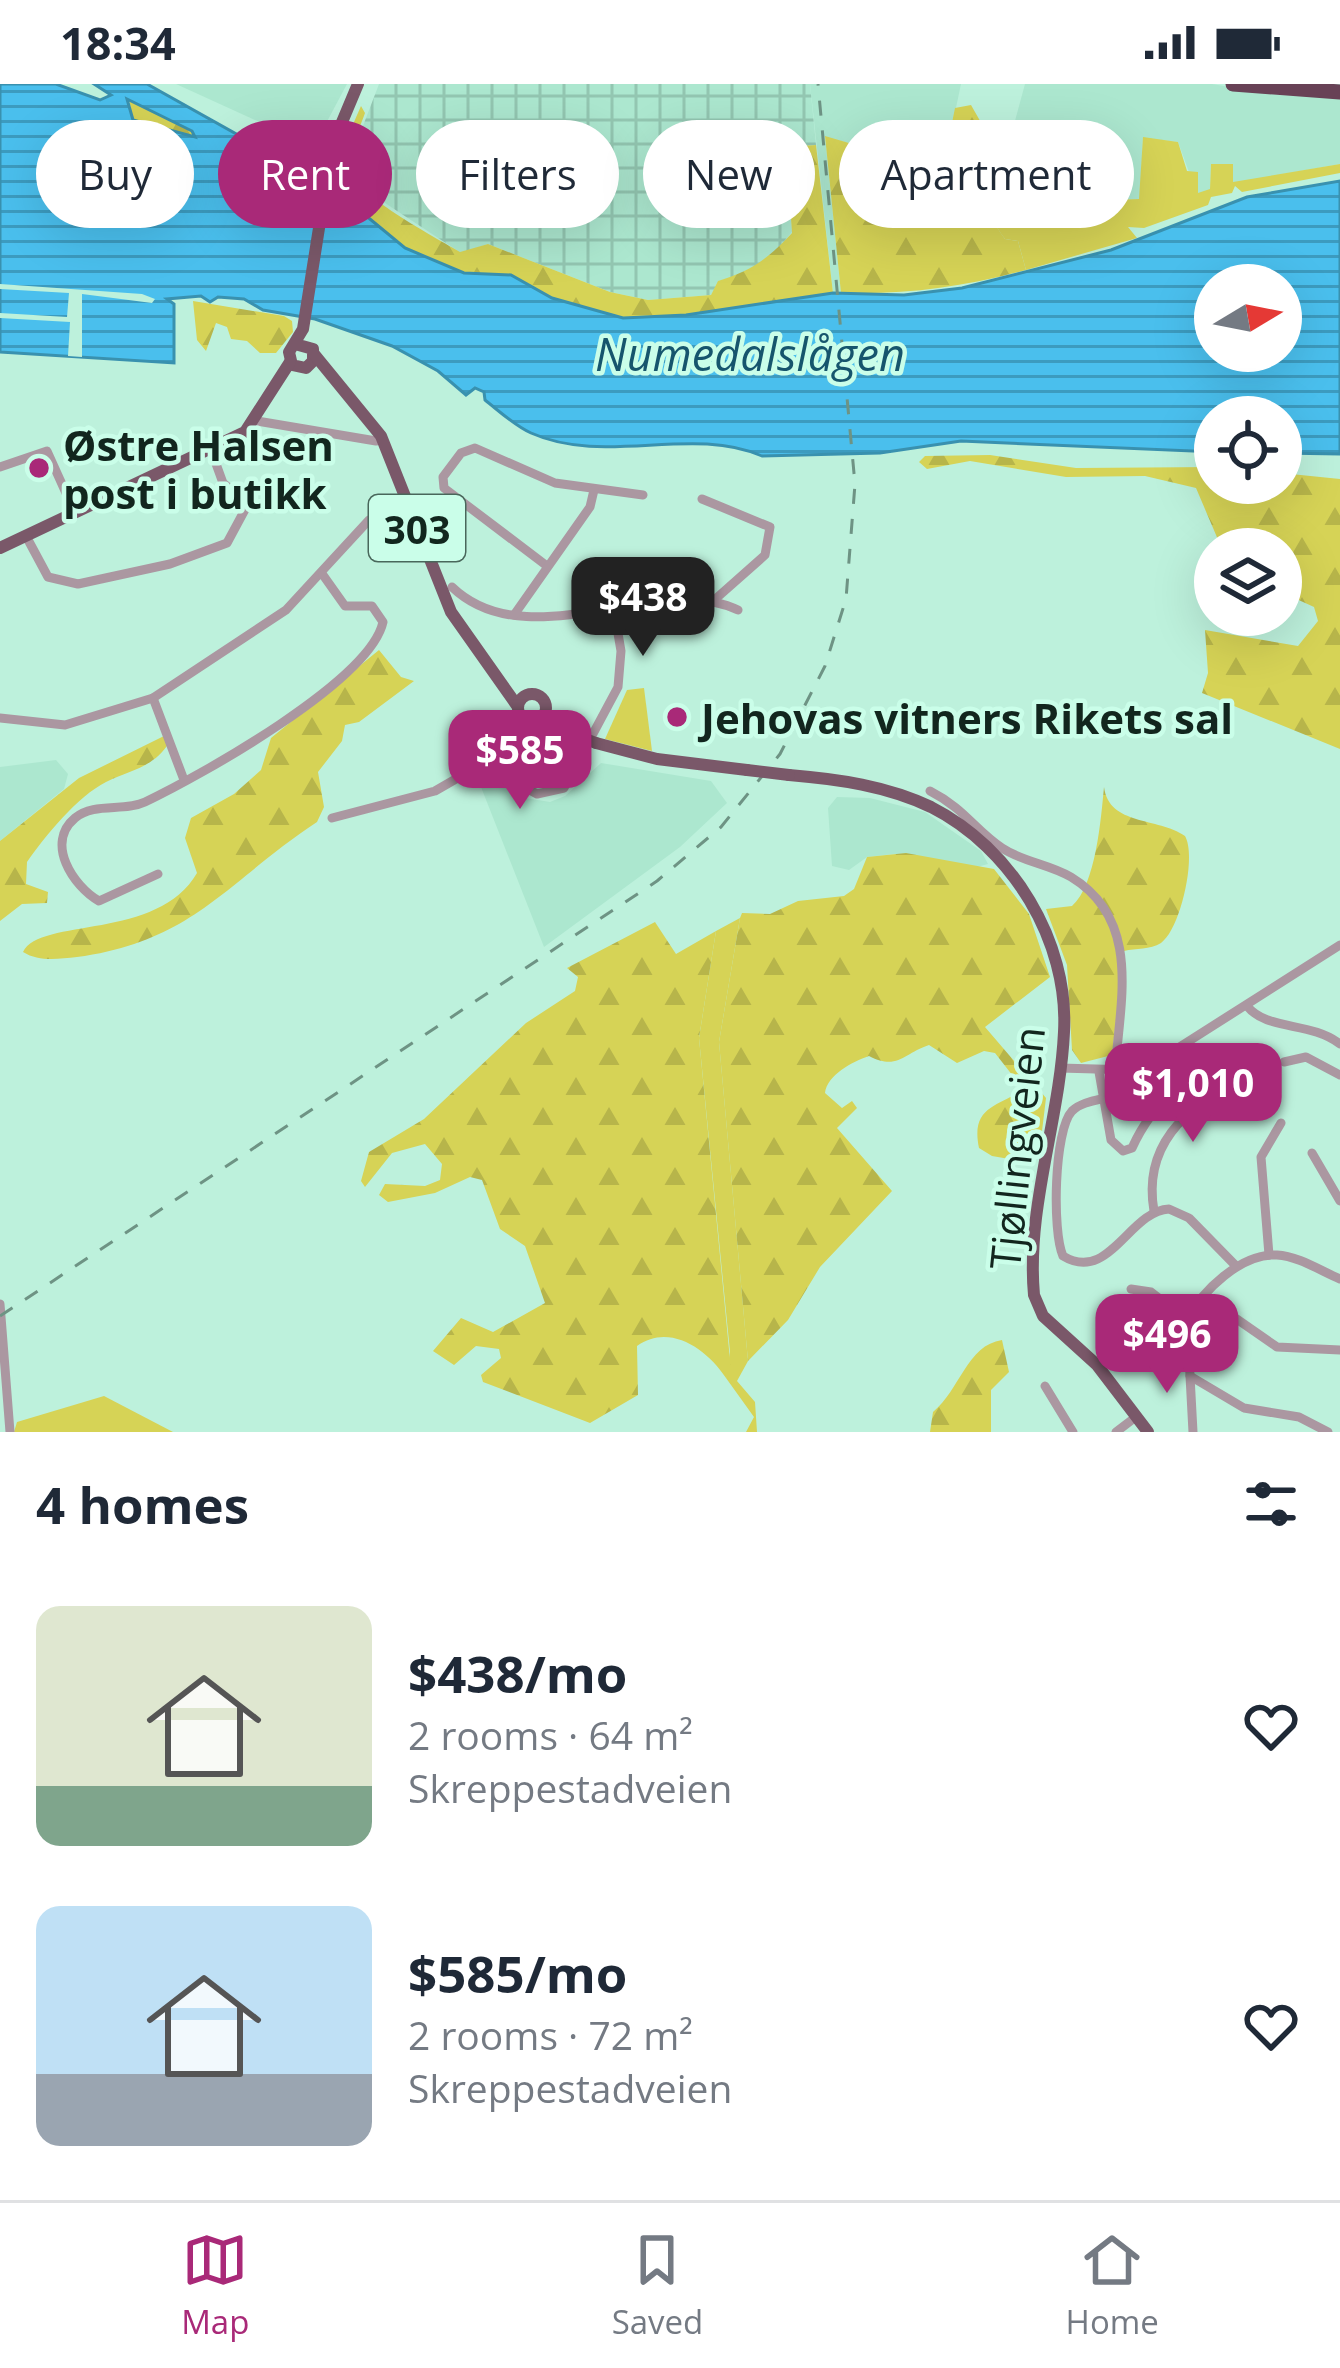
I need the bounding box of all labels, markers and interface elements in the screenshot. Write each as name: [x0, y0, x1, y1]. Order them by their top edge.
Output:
text: 18:34: [60, 12, 176, 73]
chip: Buy: [36, 120, 194, 228]
chip: Rent: [218, 120, 392, 228]
chip: Filters: [416, 120, 619, 228]
chip: New: [643, 120, 815, 228]
chip: Apartment: [839, 120, 1134, 228]
north arrow: [1194, 264, 1302, 372]
map controls: [1194, 264, 1302, 636]
water label: Numedalslågen: [595, 323, 905, 384]
button: locate: [1194, 396, 1302, 504]
place label: Østre Halsen post i butikk: [63, 416, 334, 521]
marker: Østre Halsen post i butikk: [26, 455, 52, 481]
road number: 303: [369, 495, 465, 561]
button: layers: [1194, 528, 1302, 636]
pin: $438: [572, 557, 714, 659]
text: $438: [598, 569, 688, 622]
place label: Jehovas vitners Rikets sal: [697, 689, 1233, 746]
marker: Jehovas vitners Rikets sal: [664, 704, 690, 730]
pin: $585: [449, 710, 591, 812]
text: $585: [475, 722, 565, 775]
street label: Tjøllingveien: [975, 1024, 1057, 1272]
pin: $1,010: [1095, 1043, 1291, 1145]
text: $1,010: [1132, 1055, 1254, 1108]
pin: $496: [1096, 1294, 1238, 1396]
text: $496: [1122, 1306, 1212, 1359]
text: 4 homes: [36, 1469, 249, 1539]
icon: filters: [1238, 1471, 1304, 1537]
text: $438/mo: [408, 1638, 627, 1708]
icon: home: [132, 1654, 276, 1798]
icon: heart: [1238, 1693, 1304, 1759]
text: 2 rooms · 64 m²: [408, 1708, 693, 1761]
text: Skreppestadveien: [408, 1761, 732, 1814]
text: $585/mo: [408, 1938, 627, 2008]
icon: home: [132, 1954, 276, 2098]
icon: heart: [1238, 1993, 1304, 2059]
text: 2 rooms · 72 m²: [408, 2008, 693, 2061]
text: Skreppestadveien: [408, 2061, 732, 2114]
tab: Map: [181, 2227, 249, 2344]
tab: Saved: [612, 2227, 703, 2344]
tab: Home: [1066, 2227, 1159, 2344]

